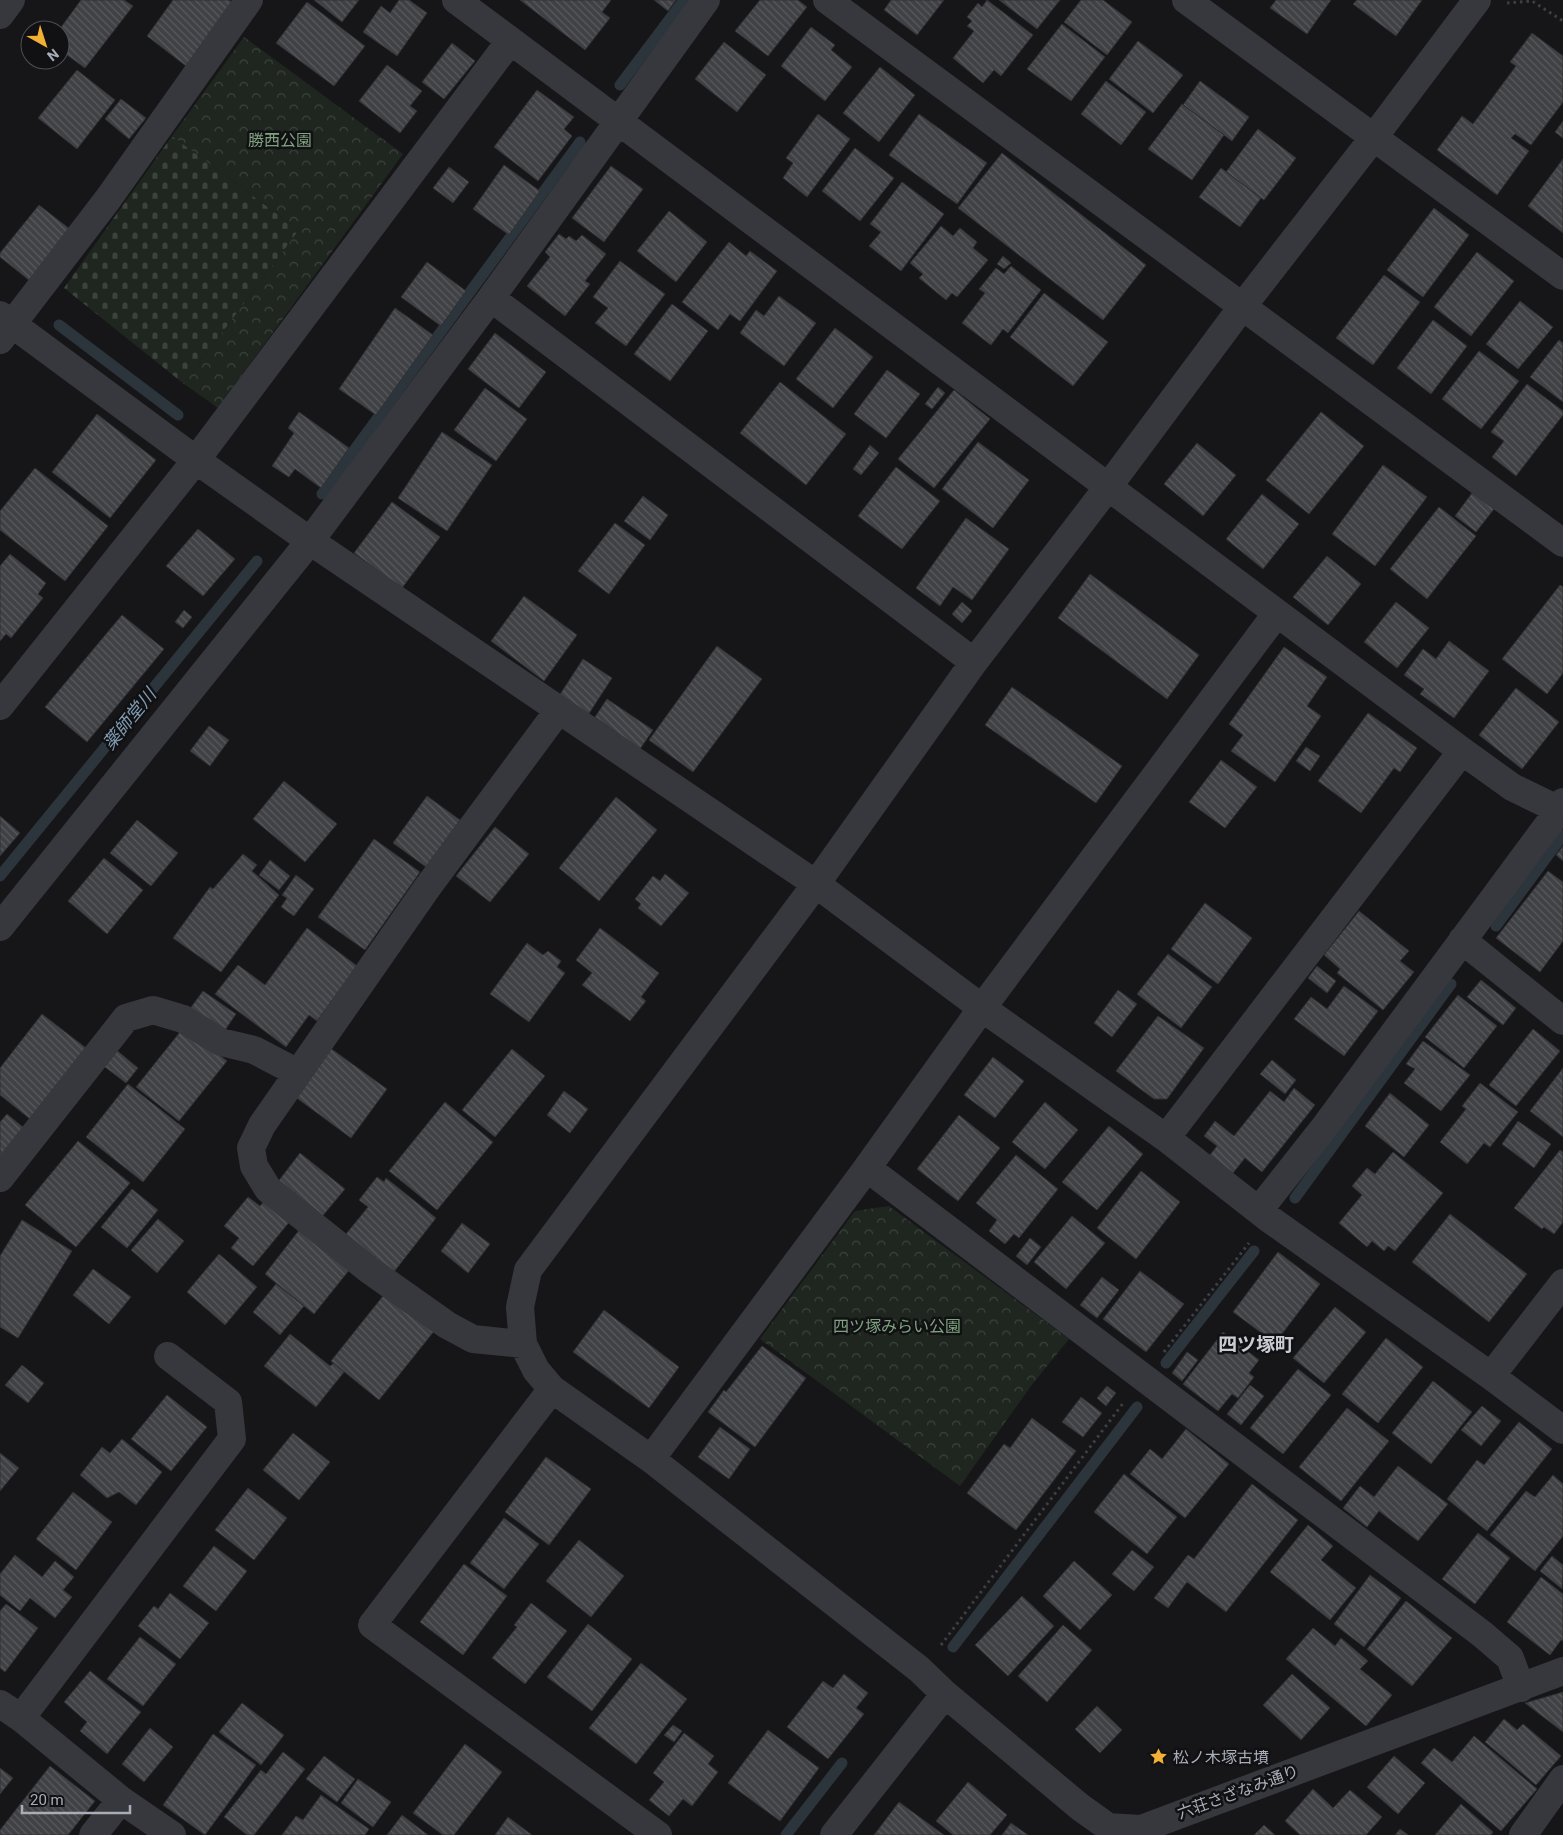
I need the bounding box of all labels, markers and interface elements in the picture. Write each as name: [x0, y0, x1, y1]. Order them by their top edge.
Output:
north arrow: [20, 20, 70, 70]
text: N: [44, 46, 62, 64]
park label: 勝西公園: [248, 131, 312, 150]
water label: 薬師堂川: [98, 683, 161, 754]
park label: 四ツ塚みらい公園: [833, 1317, 961, 1336]
district label: 四ツ塚町: [1218, 1333, 1294, 1356]
place icon: 松ノ木塚古墳: [1149, 1747, 1169, 1767]
place label: 松ノ木塚古墳: [1173, 1748, 1269, 1767]
street label: 六荘さざなみ通り: [1175, 1761, 1301, 1823]
scale bar: [22, 1782, 130, 1814]
text: 20 m: [30, 1791, 64, 1809]

